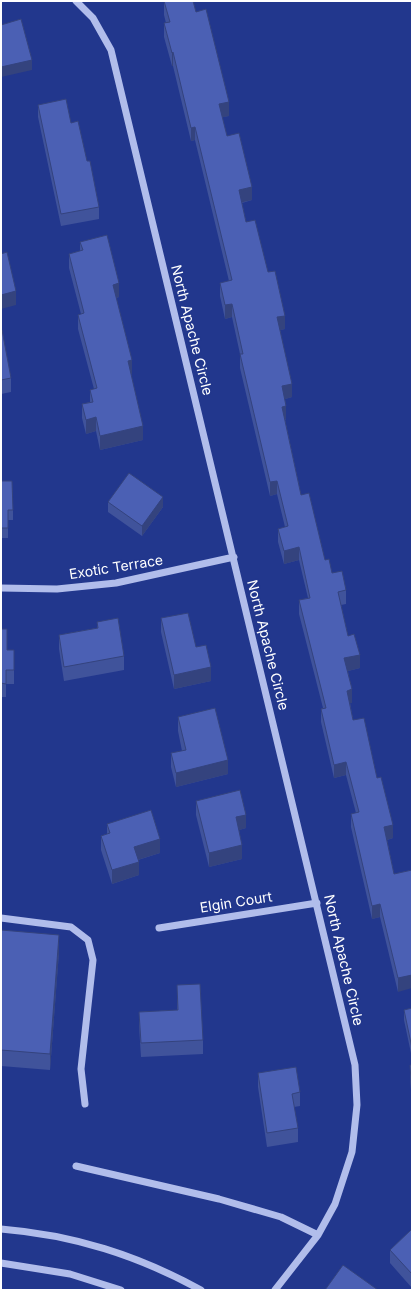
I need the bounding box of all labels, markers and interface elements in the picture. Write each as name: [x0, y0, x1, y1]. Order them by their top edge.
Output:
street label: North Apache Circle: [168, 263, 217, 397]
street label: Exotic Terrace: [68, 551, 164, 582]
street label: North Apache Circle: [244, 578, 293, 712]
street label: Elgin Court: [199, 887, 274, 916]
street label: North Apache Circle: [321, 893, 368, 1027]

